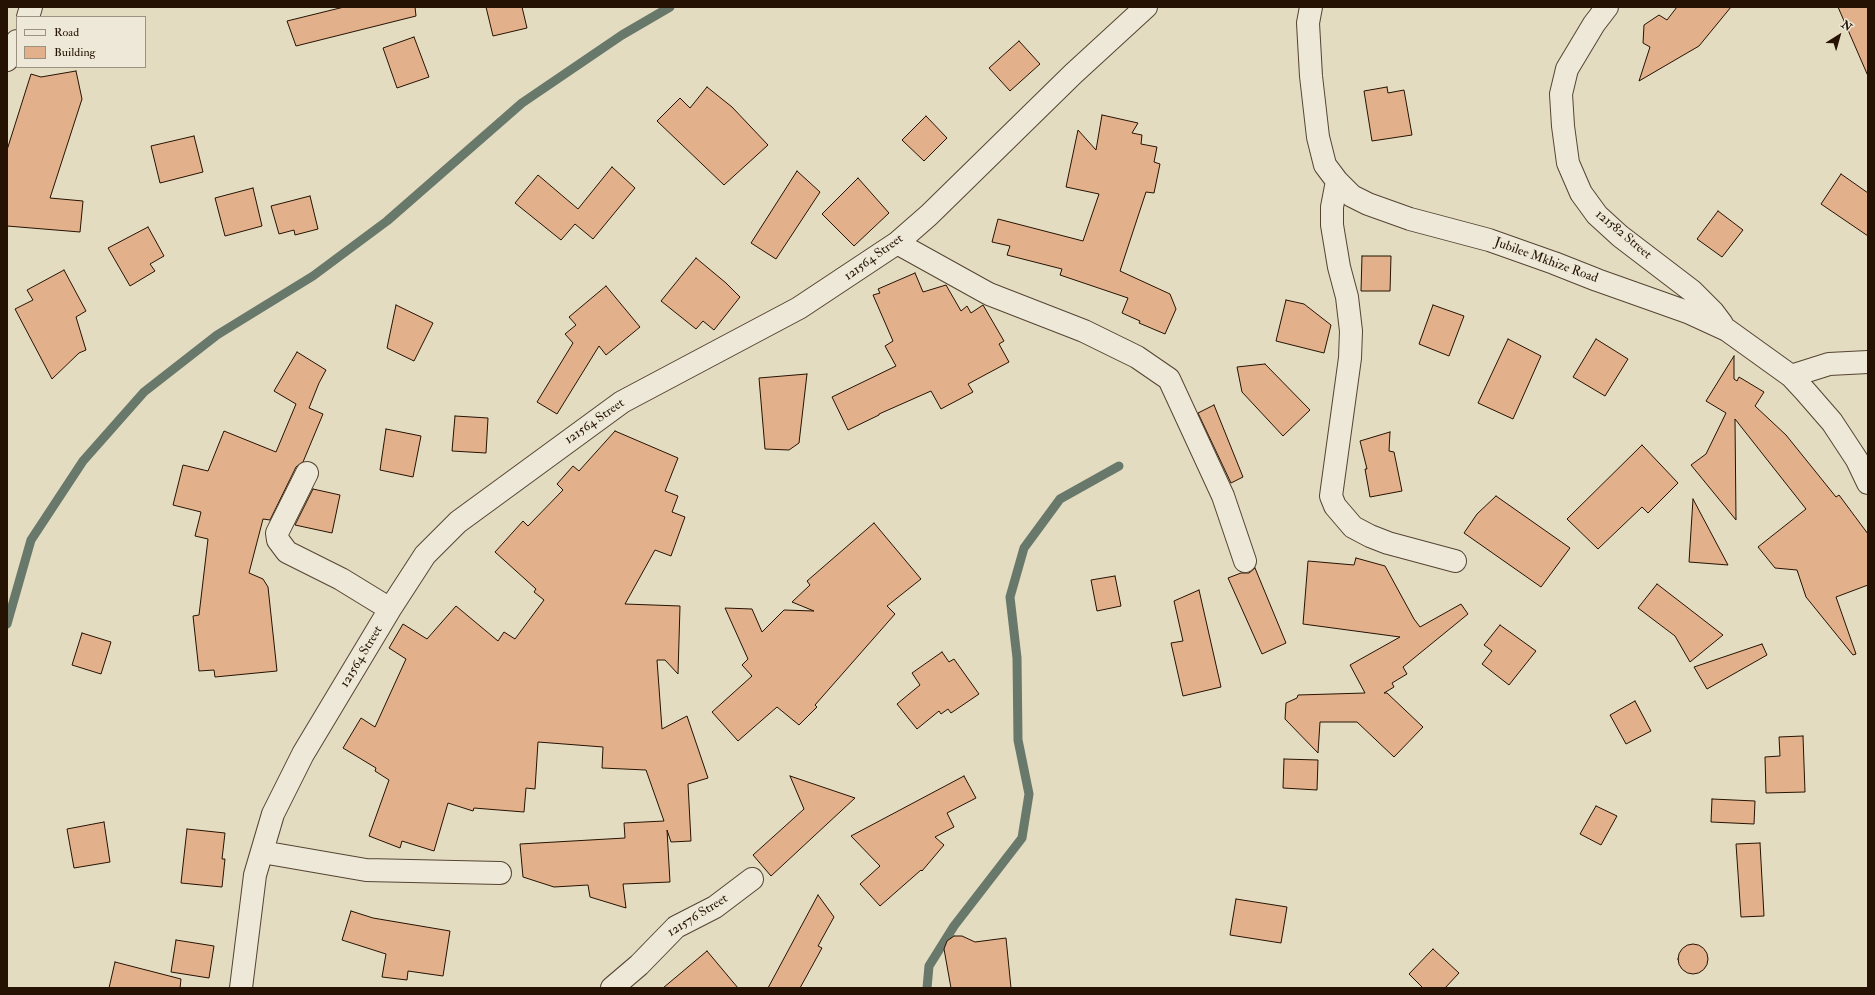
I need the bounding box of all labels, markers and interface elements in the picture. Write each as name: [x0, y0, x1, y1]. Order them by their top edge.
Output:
legend: [16, 16, 146, 68]
north arrow: [1819, 16, 1859, 56]
text: N: [1839, 18, 1854, 34]
text: Road: [54, 25, 79, 40]
text: Building: [54, 45, 95, 60]
street label: 121582 Street: [1592, 207, 1654, 263]
street label: 121564 Street: [841, 231, 907, 285]
street label: Jubilee Mkhize Road: [1492, 235, 1600, 287]
street label: 121564 Street: [562, 396, 628, 448]
street label: 121564 Street: [338, 623, 386, 691]
street label: 121576 Street: [665, 891, 731, 941]

